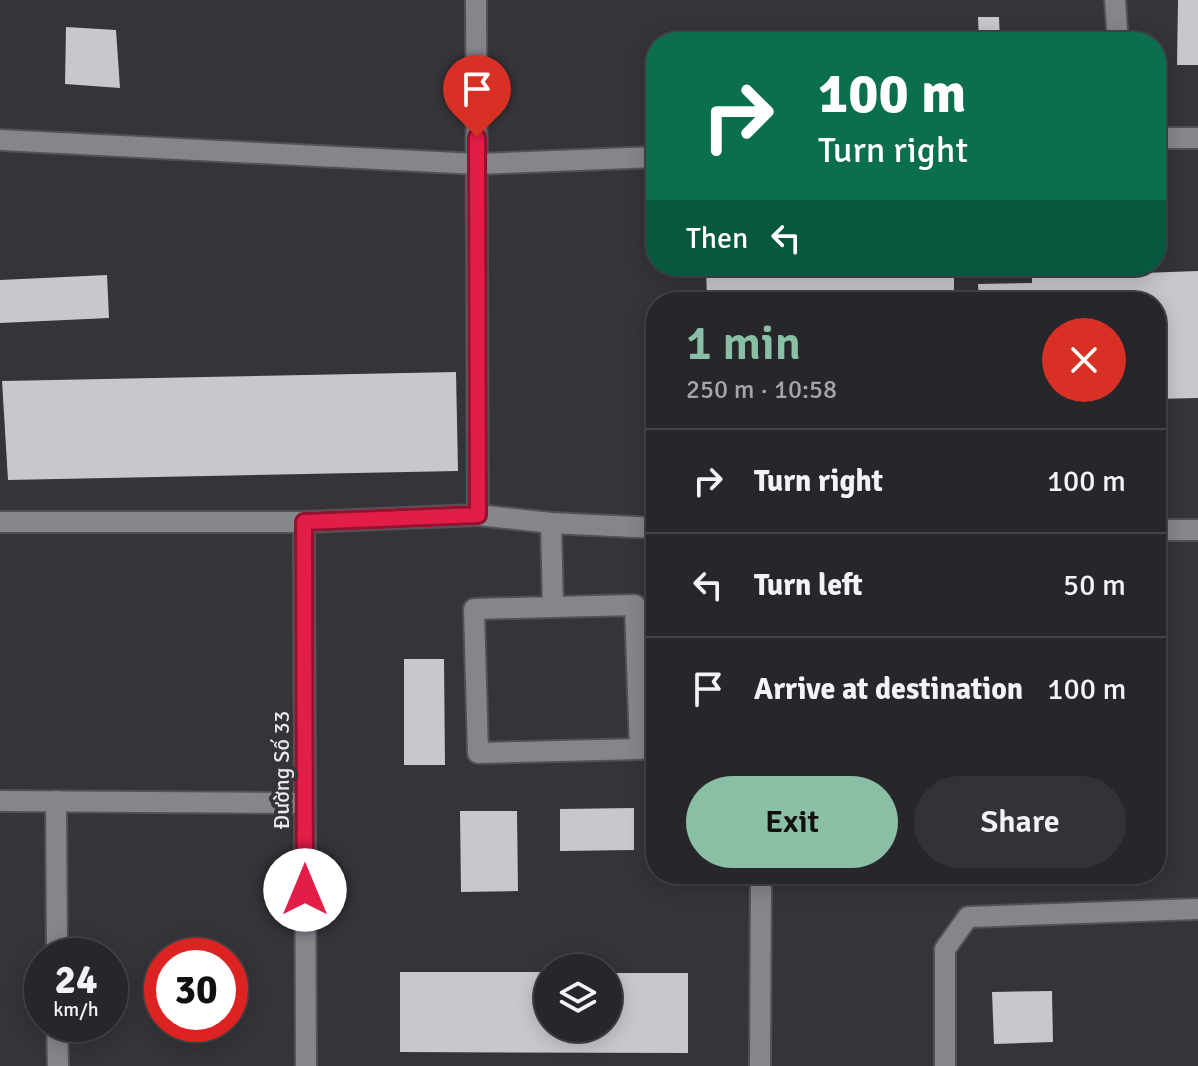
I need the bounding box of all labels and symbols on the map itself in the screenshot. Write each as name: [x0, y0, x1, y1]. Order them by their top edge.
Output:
pin: [443, 55, 511, 137]
street label: Đường Số 33: [268, 711, 295, 829]
position arrow: [263, 848, 347, 932]
speed limit sign: 30: [144, 938, 248, 1042]

